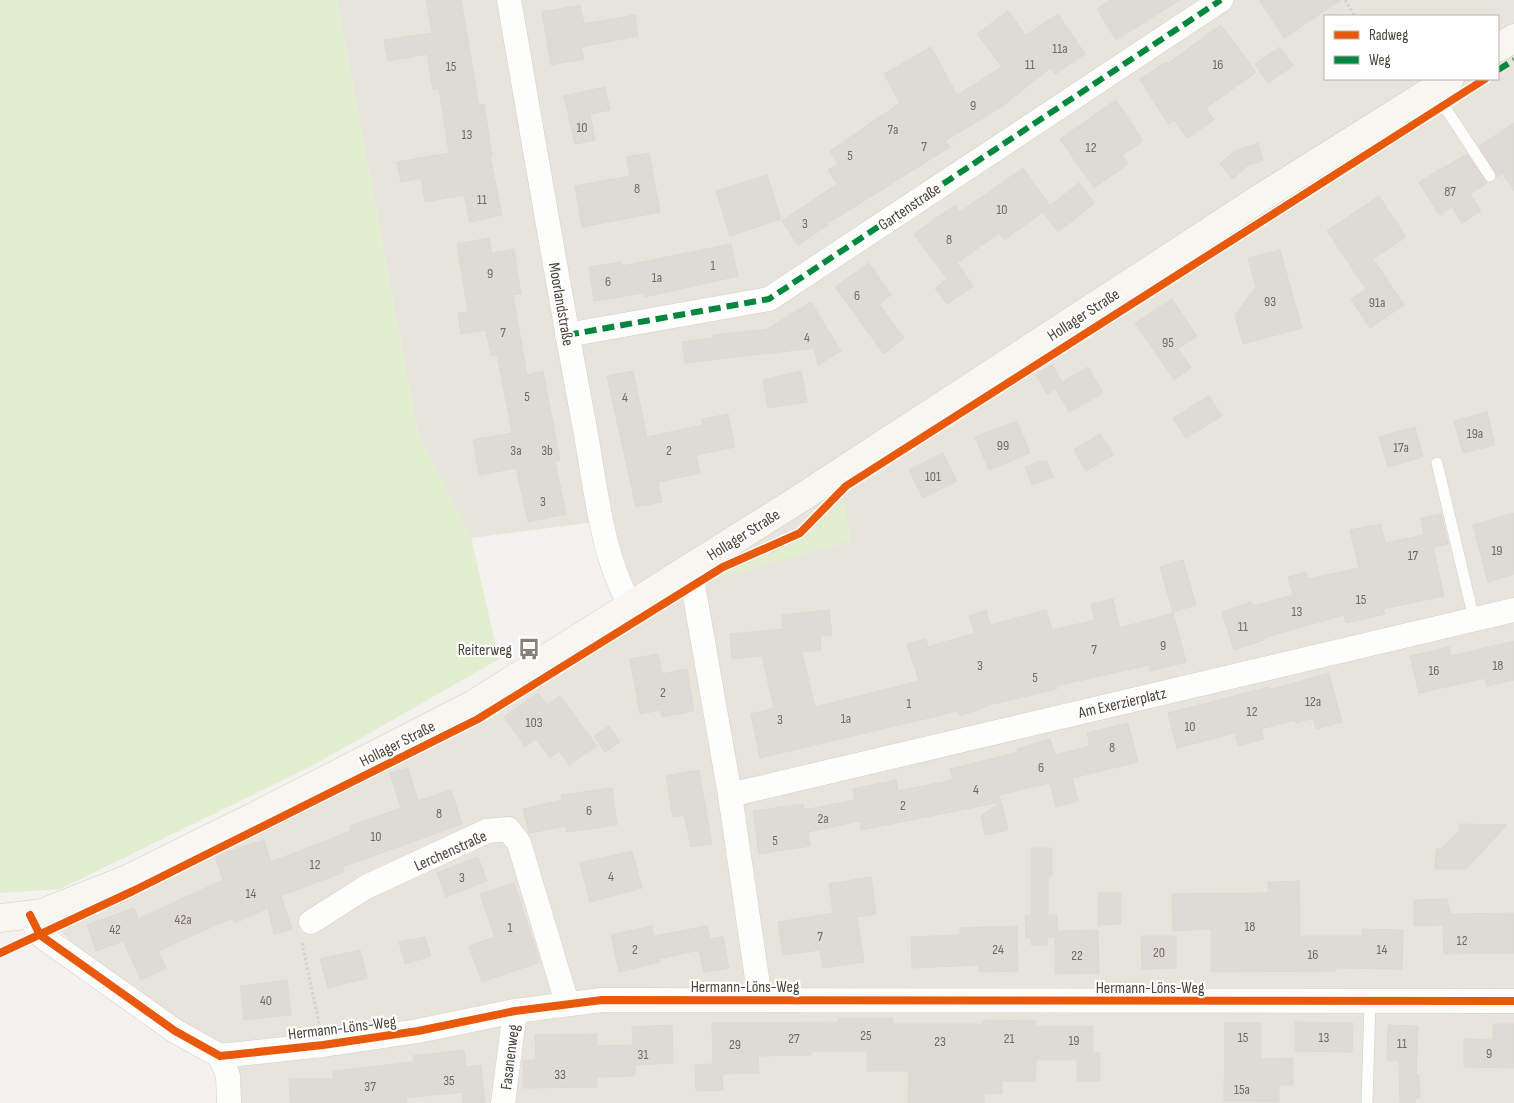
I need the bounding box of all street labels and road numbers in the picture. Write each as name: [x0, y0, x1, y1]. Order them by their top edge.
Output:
street label: Gartenstraße: [875, 179, 945, 235]
street label: Moorlandstraße: [544, 261, 577, 347]
street label: Hollager Straße: [1044, 285, 1123, 346]
street label: Hollager Straße: [704, 505, 784, 565]
street label: Am Exerzierplatz: [1076, 684, 1168, 723]
street label: Hollager Straße: [357, 717, 439, 771]
street label: Lerchenstraße: [411, 827, 490, 876]
street label: Hermann-Löns-Weg: [691, 978, 799, 997]
street label: Hermann-Löns-Weg: [1096, 979, 1204, 998]
street label: Hermann-Löns-Weg: [287, 1012, 397, 1045]
street label: Fasanenweg: [497, 1023, 524, 1091]

